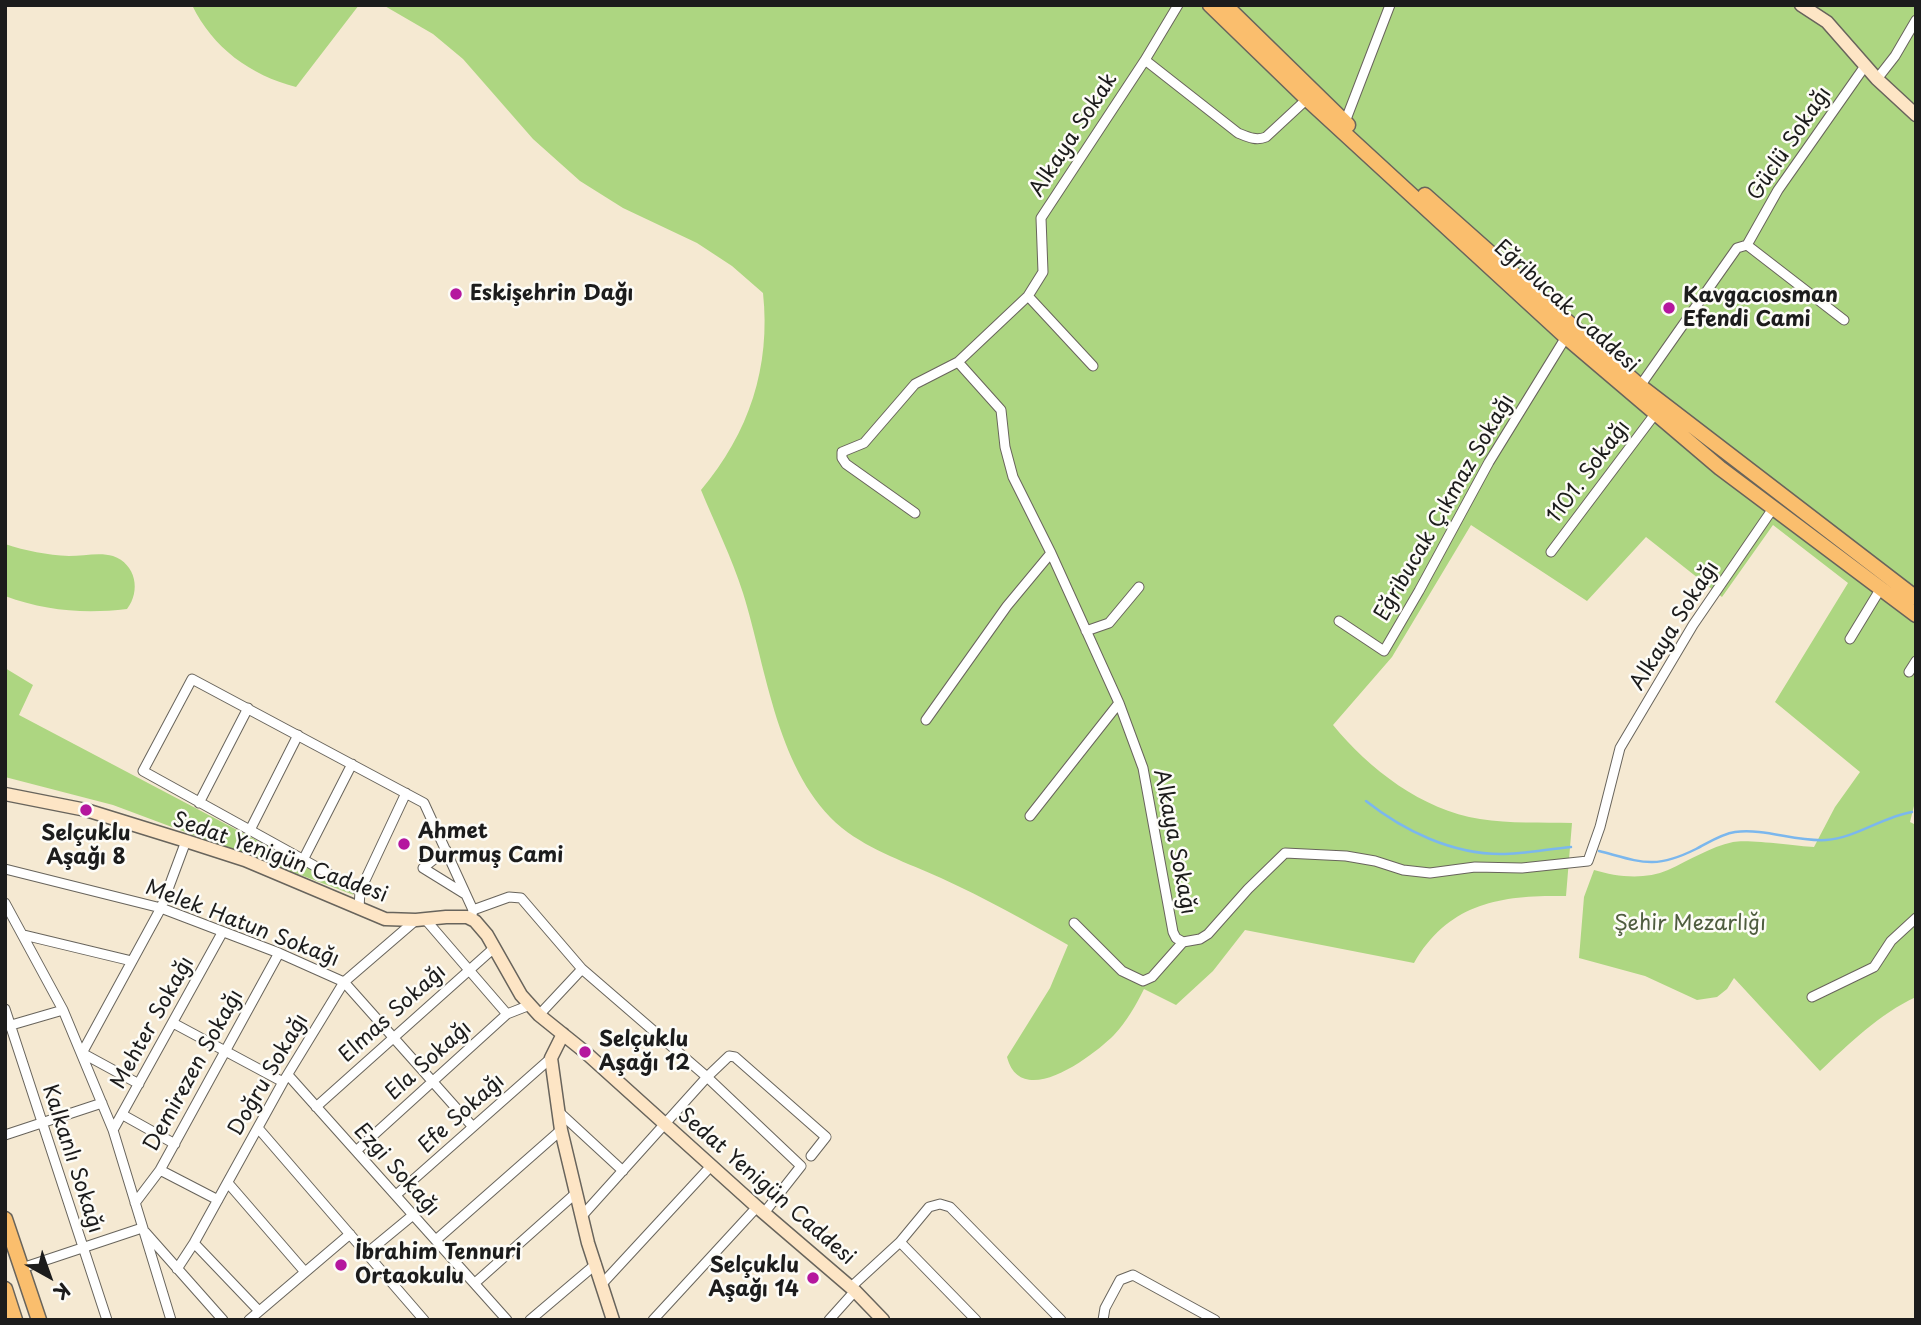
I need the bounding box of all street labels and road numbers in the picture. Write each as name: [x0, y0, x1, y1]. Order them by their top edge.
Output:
street label: Alkaya Sokak: [1025, 68, 1123, 202]
street label: Güclü Sokağı: [1743, 82, 1837, 206]
street label: Eğribucak Caddesi: [1488, 235, 1644, 379]
street label: Eğribucak Çıkmaz Sokağı: [1370, 390, 1520, 626]
street label: 1101. Sokağı: [1542, 416, 1636, 528]
street label: Alkaya Sokağı: [1625, 557, 1725, 695]
street label: Alkaya Sokağı: [1148, 767, 1200, 917]
street label: Sedat Yenigün Caddesi: [169, 807, 391, 909]
street label: Melek Hatun Sokağı: [142, 875, 342, 973]
street label: Mehter Sokağı: [106, 953, 200, 1093]
street label: Elmas Sokağı: [335, 960, 451, 1068]
street label: Demirezen Sokağı: [139, 986, 249, 1156]
street label: Doğru Sokağı: [224, 1010, 314, 1140]
street label: Ela Sokağı: [381, 1016, 477, 1106]
street label: Efe Sokağı: [414, 1069, 510, 1159]
street label: Kalkanlı Sokağı: [36, 1082, 108, 1236]
street label: Sedat Yenigün Caddesi: [672, 1103, 860, 1271]
street label: Ezgi Sokağı: [348, 1119, 444, 1221]

